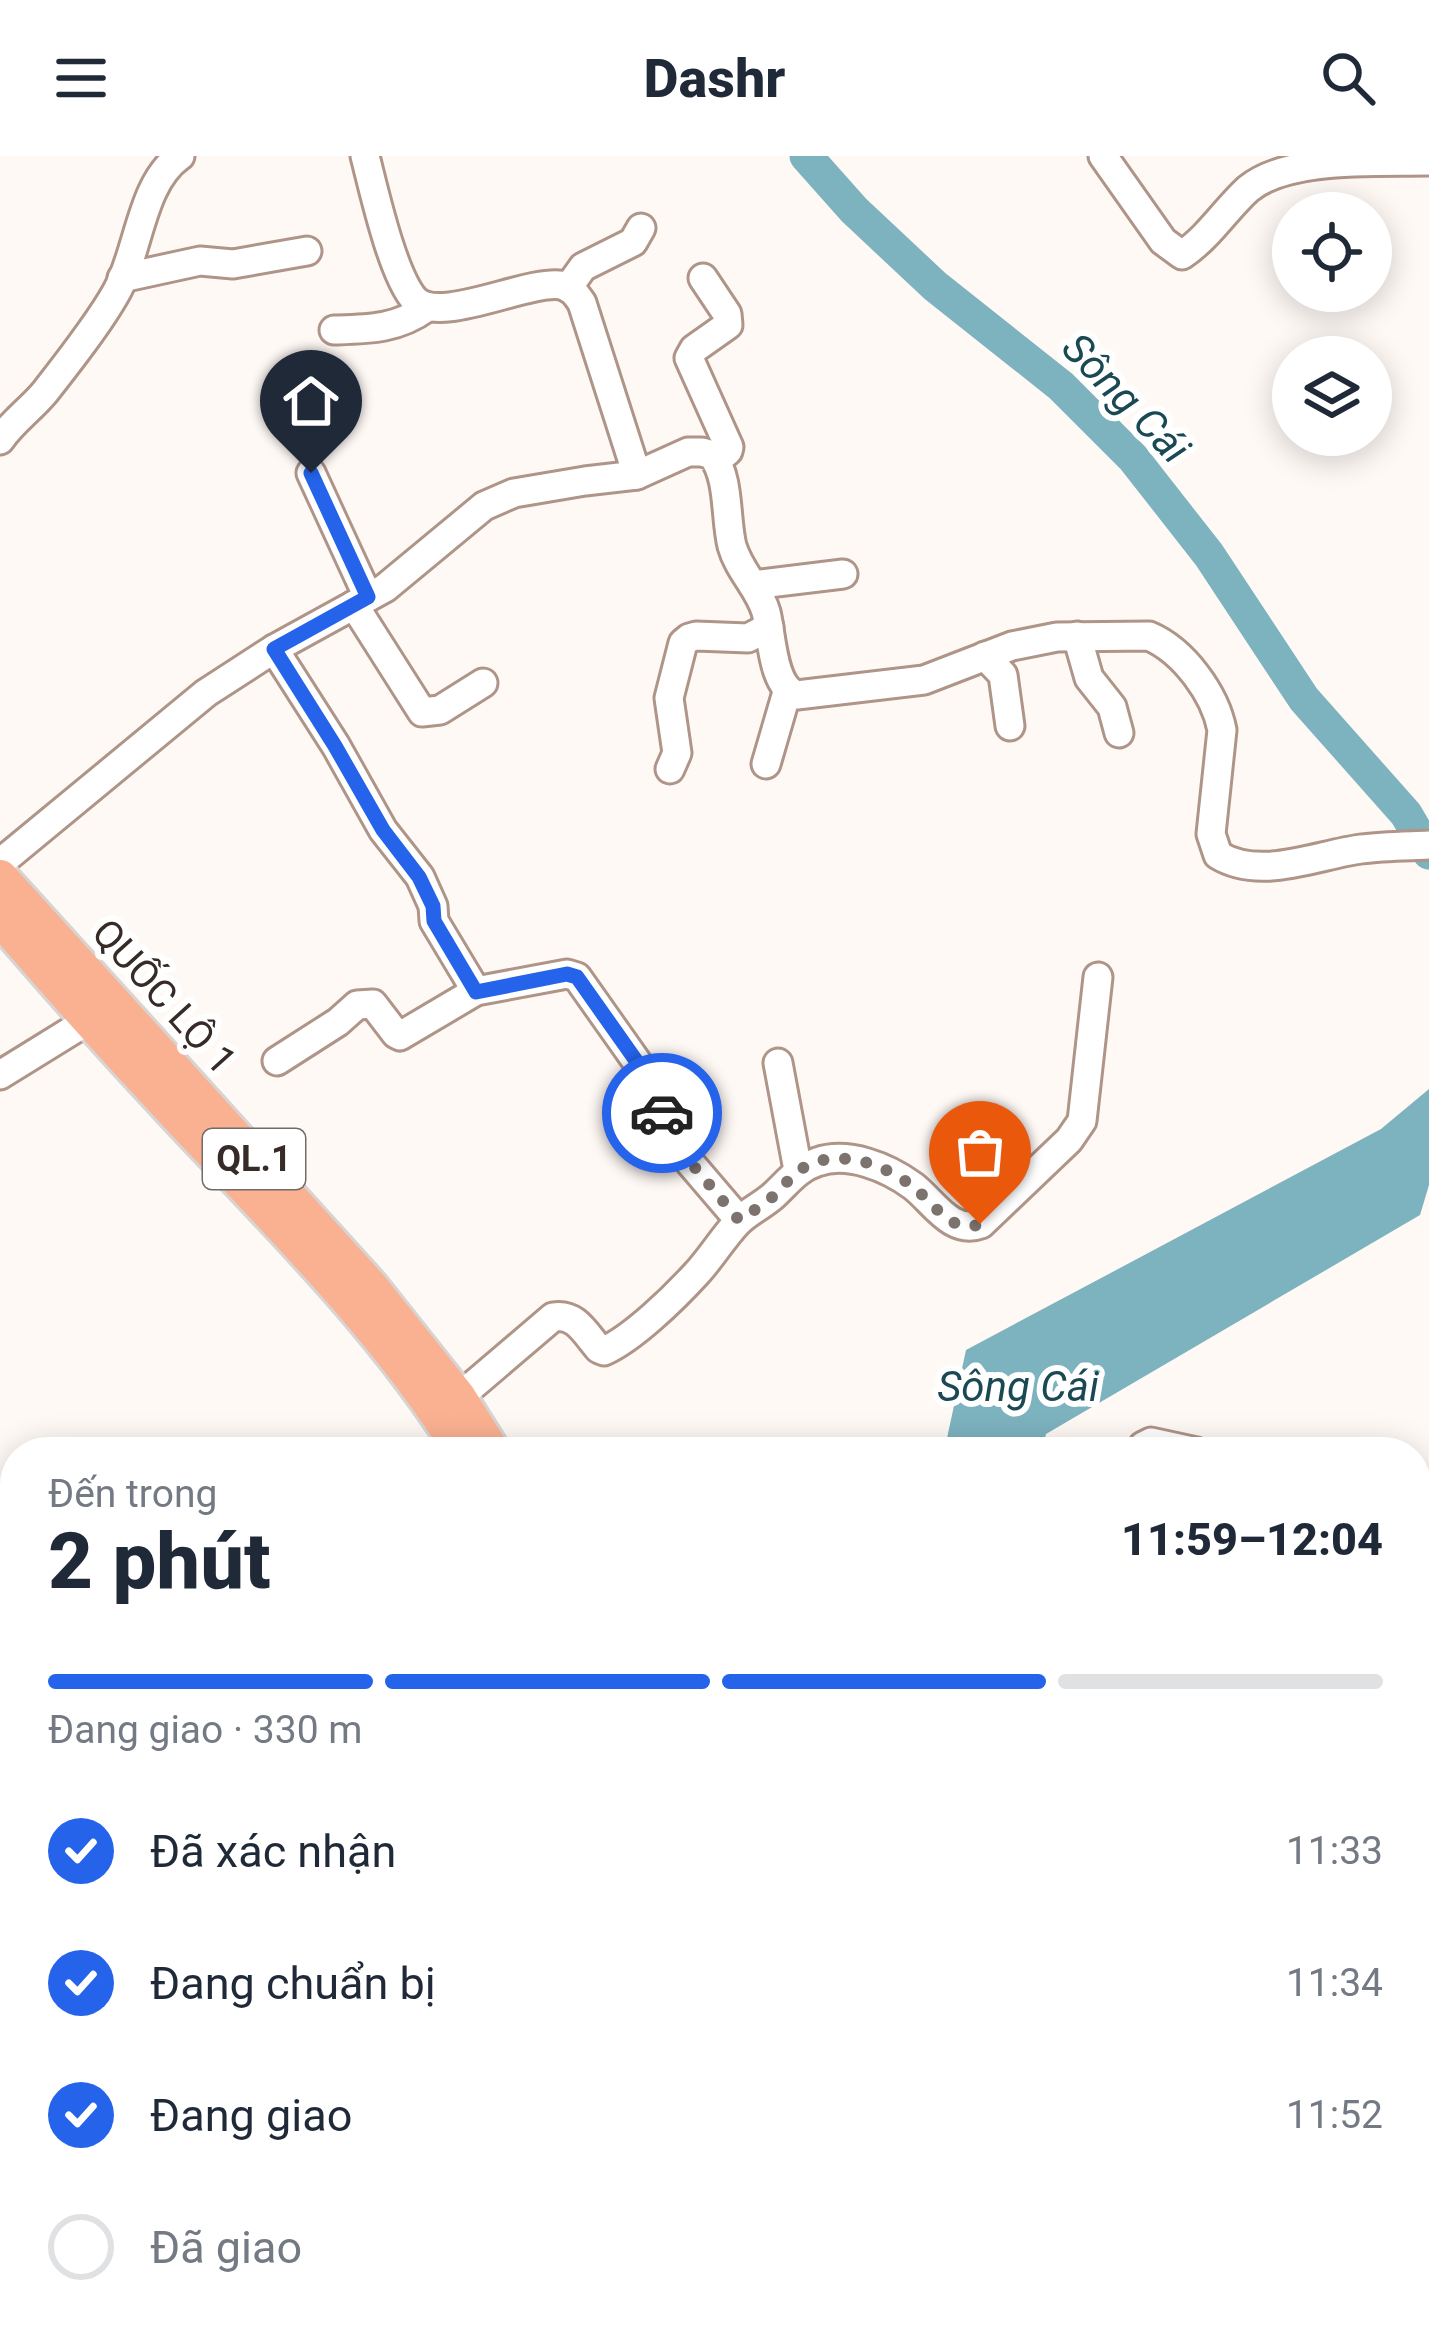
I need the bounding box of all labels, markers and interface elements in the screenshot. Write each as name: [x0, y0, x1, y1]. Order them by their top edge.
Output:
icon: menu: [48, 45, 114, 111]
icon: search: [1315, 45, 1381, 111]
text: Dashr: [644, 47, 786, 110]
map controls: [1272, 192, 1392, 456]
button: locate: [1272, 192, 1392, 312]
water label: Sông Cái: [1052, 323, 1200, 473]
button: layers: [1272, 336, 1392, 456]
pin: [260, 350, 362, 473]
icon: home: [278, 368, 344, 434]
street label: QUỐC LỘ 1: [83, 908, 248, 1084]
courier: [602, 1053, 722, 1173]
icon: car: [629, 1080, 695, 1146]
pin: [929, 1101, 1031, 1224]
icon: bag: [947, 1119, 1013, 1185]
road number: QL.1: [203, 1129, 305, 1189]
water label: Sông Cái: [937, 1362, 1099, 1411]
text: Đến trong: [48, 1471, 217, 1517]
text: 11:59–12:04: [1121, 1513, 1383, 1566]
text: 2 phút: [48, 1516, 271, 1607]
text: Đang giao · 330 m: [48, 1707, 363, 1753]
icon: check: [48, 1818, 114, 1884]
text: Đã xác nhận: [150, 1825, 396, 1878]
text: 11:33: [1286, 1828, 1383, 1874]
icon: check: [48, 1950, 114, 2016]
text: Đang chuẩn bị: [150, 1957, 436, 2010]
text: 11:34: [1286, 1960, 1383, 2006]
icon: check: [48, 2082, 114, 2148]
text: Đang giao: [150, 2089, 352, 2142]
text: 11:52: [1286, 2092, 1383, 2138]
text: Đã giao: [150, 2221, 302, 2274]

